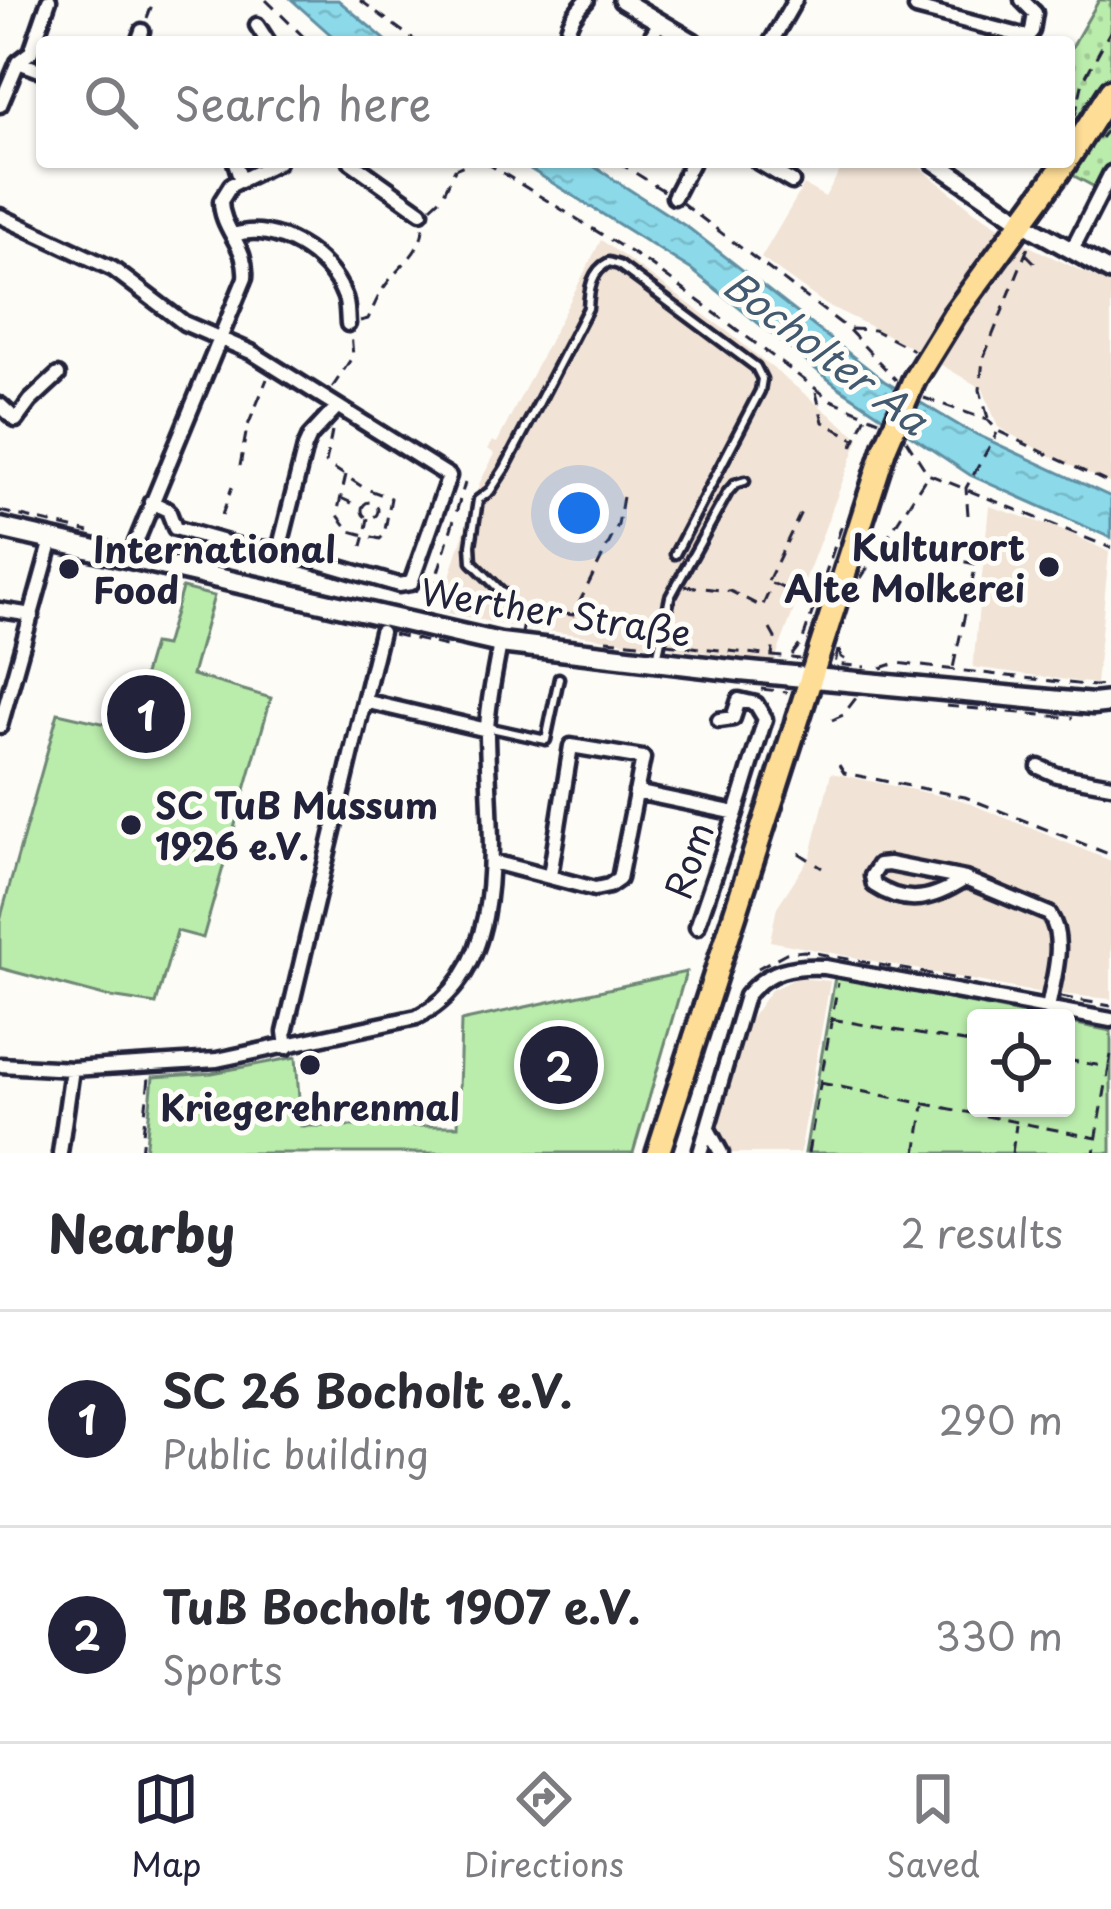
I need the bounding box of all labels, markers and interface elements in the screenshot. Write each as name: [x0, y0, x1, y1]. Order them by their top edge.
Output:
search box: [36, 36, 1075, 168]
text: Search here: [174, 68, 431, 136]
icon: search: [78, 69, 144, 135]
water label: Bocholter Aa: [712, 254, 943, 448]
your location: [549, 483, 609, 543]
place label: Kulturort Alte Molkerei: [784, 519, 1025, 614]
place label: International Food: [93, 521, 336, 616]
marker: Kulturort Alte Molkerei: [1036, 554, 1062, 580]
marker: International Food: [56, 556, 82, 582]
street label: Werther Straße: [417, 563, 695, 659]
pin: 1: [107, 669, 185, 759]
place label: SC TuB Mussum 1926 e.V.: [155, 777, 438, 872]
marker: SC TuB Mussum 1926 e.V.: [118, 812, 144, 838]
street label: Rom: [650, 814, 726, 906]
map controls: [967, 1009, 1075, 1117]
button: locate: [967, 1009, 1075, 1117]
pin: 2: [520, 1020, 598, 1110]
marker: Kriegerehrenmal: [297, 1052, 323, 1078]
place label: Kriegerehrenmal: [160, 1079, 460, 1133]
text: Nearby: [48, 1193, 235, 1270]
text: 2 results: [901, 1202, 1063, 1261]
text: SC 26 Bocholt e.V.: [162, 1355, 572, 1423]
text: 1: [78, 1389, 96, 1448]
text: 290 m: [939, 1389, 1063, 1448]
text: Public building: [162, 1423, 429, 1482]
text: TuB Bocholt 1907 e.V.: [162, 1571, 640, 1639]
text: 2: [73, 1605, 101, 1664]
text: 330 m: [935, 1605, 1063, 1664]
text: Sports: [162, 1639, 282, 1698]
tab: Map: [131, 1766, 202, 1888]
tab: Directions: [464, 1766, 624, 1888]
tab: Saved: [886, 1766, 980, 1888]

